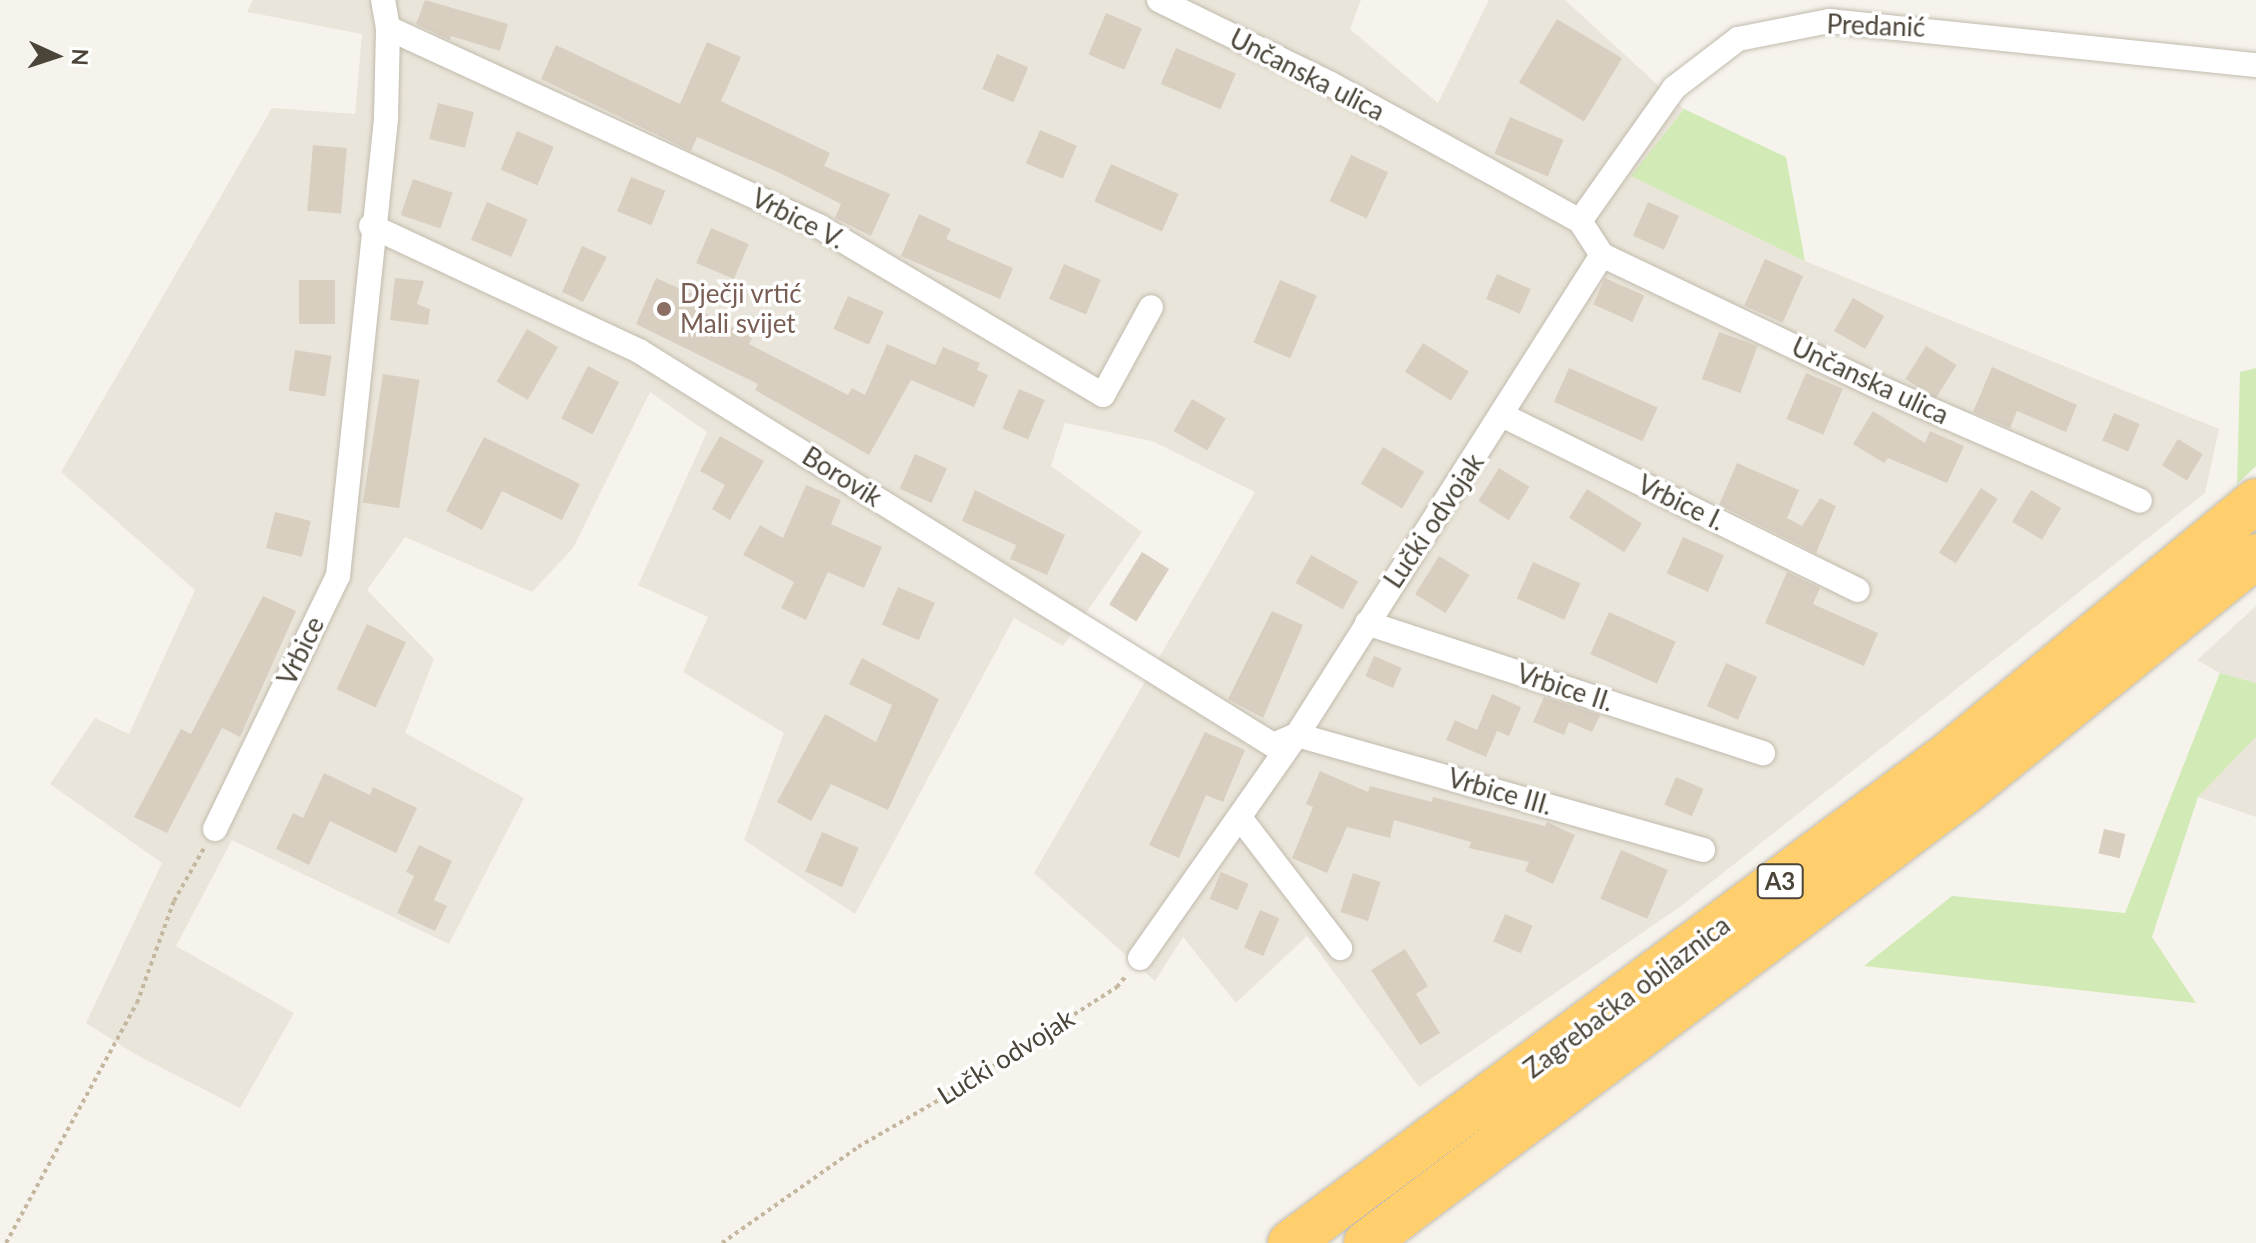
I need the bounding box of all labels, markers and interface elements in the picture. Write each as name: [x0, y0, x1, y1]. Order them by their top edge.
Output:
street label: Predanić: [1826, 9, 1926, 43]
north arrow: [16, 16, 96, 96]
street label: Unčanska ulica: [1224, 23, 1390, 127]
text: N: [67, 48, 94, 66]
street label: Vrbice V.: [746, 182, 850, 256]
place label: Dječji vrtić Mali svijet: [680, 278, 802, 340]
marker: Dječji vrtić Mali svijet: [655, 300, 673, 318]
street label: Unčanska ulica: [1787, 331, 1953, 431]
street label: Borovik: [797, 441, 887, 513]
street label: Lučki odvojak: [1378, 448, 1490, 594]
street label: Vrbice I.: [1633, 469, 1729, 537]
street label: Vrbice: [271, 612, 331, 690]
street label: Vrbice II.: [1513, 658, 1617, 718]
street label: Vrbice III.: [1444, 762, 1556, 822]
road number: A3: [1756, 861, 1804, 901]
street label: Zagrebačka obilaznica: [1518, 909, 1736, 1085]
street label: Lučki odvojak: [932, 1003, 1080, 1111]

